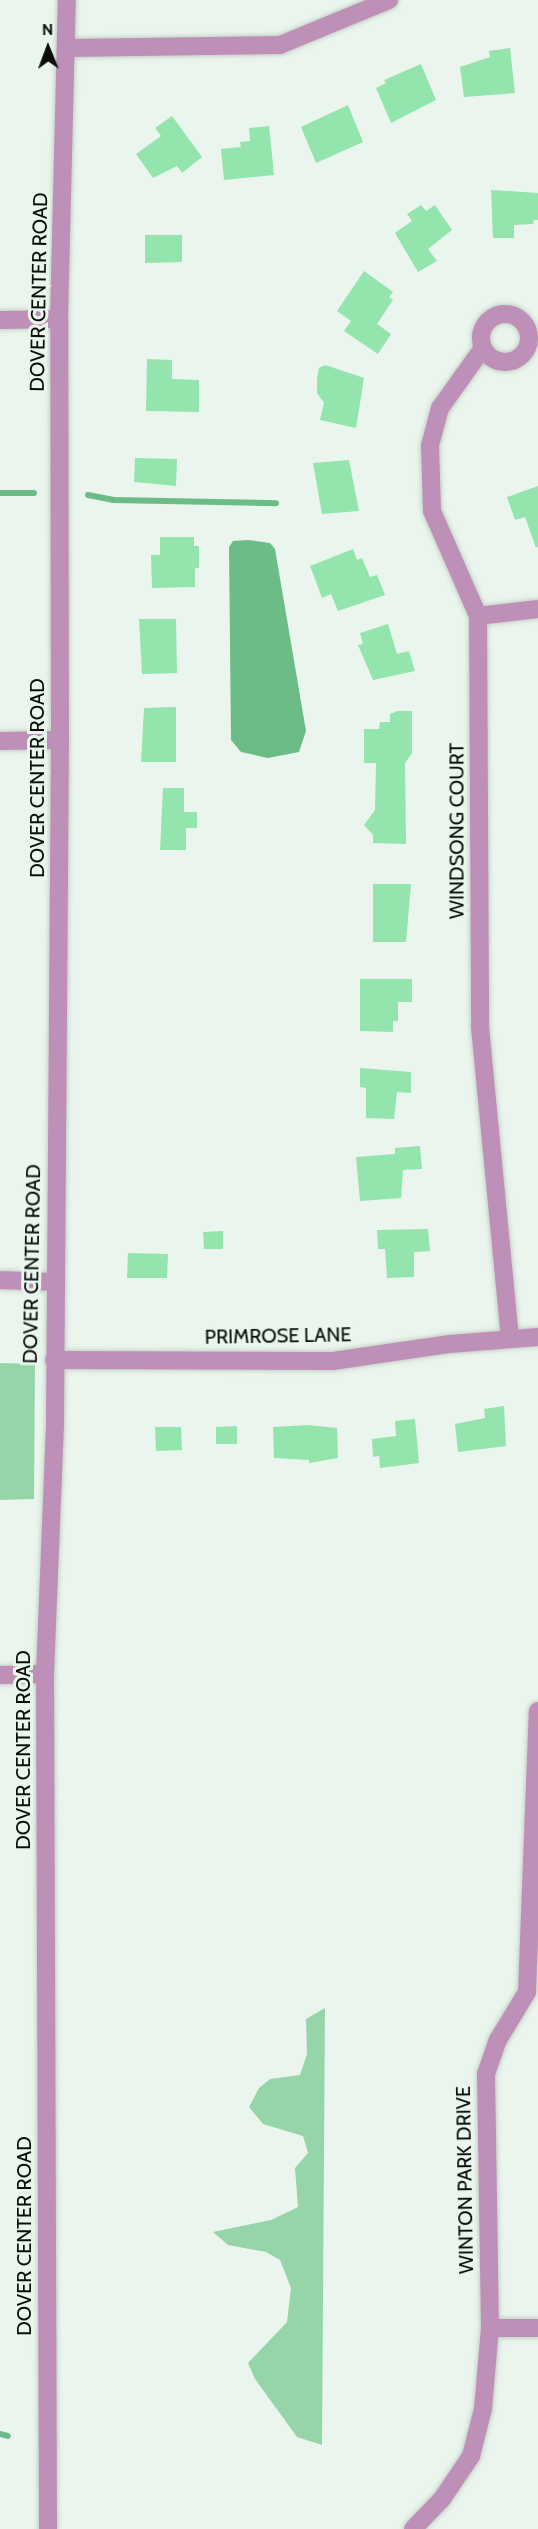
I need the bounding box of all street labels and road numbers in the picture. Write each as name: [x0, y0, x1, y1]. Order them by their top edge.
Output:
street label: DOVER CENTER ROAD: [25, 192, 53, 392]
street label: DOVER CENTER ROAD: [25, 678, 49, 878]
street label: WINDSONG COURT: [445, 743, 469, 919]
street label: DOVER CENTER ROAD: [18, 1164, 46, 1364]
street label: PRIMROSE LANE: [204, 1323, 352, 1349]
street label: DOVER CENTER ROAD: [11, 1650, 35, 1850]
street label: WINTON PARK DRIVE: [451, 2086, 479, 2274]
street label: DOVER CENTER ROAD: [12, 2136, 36, 2336]

